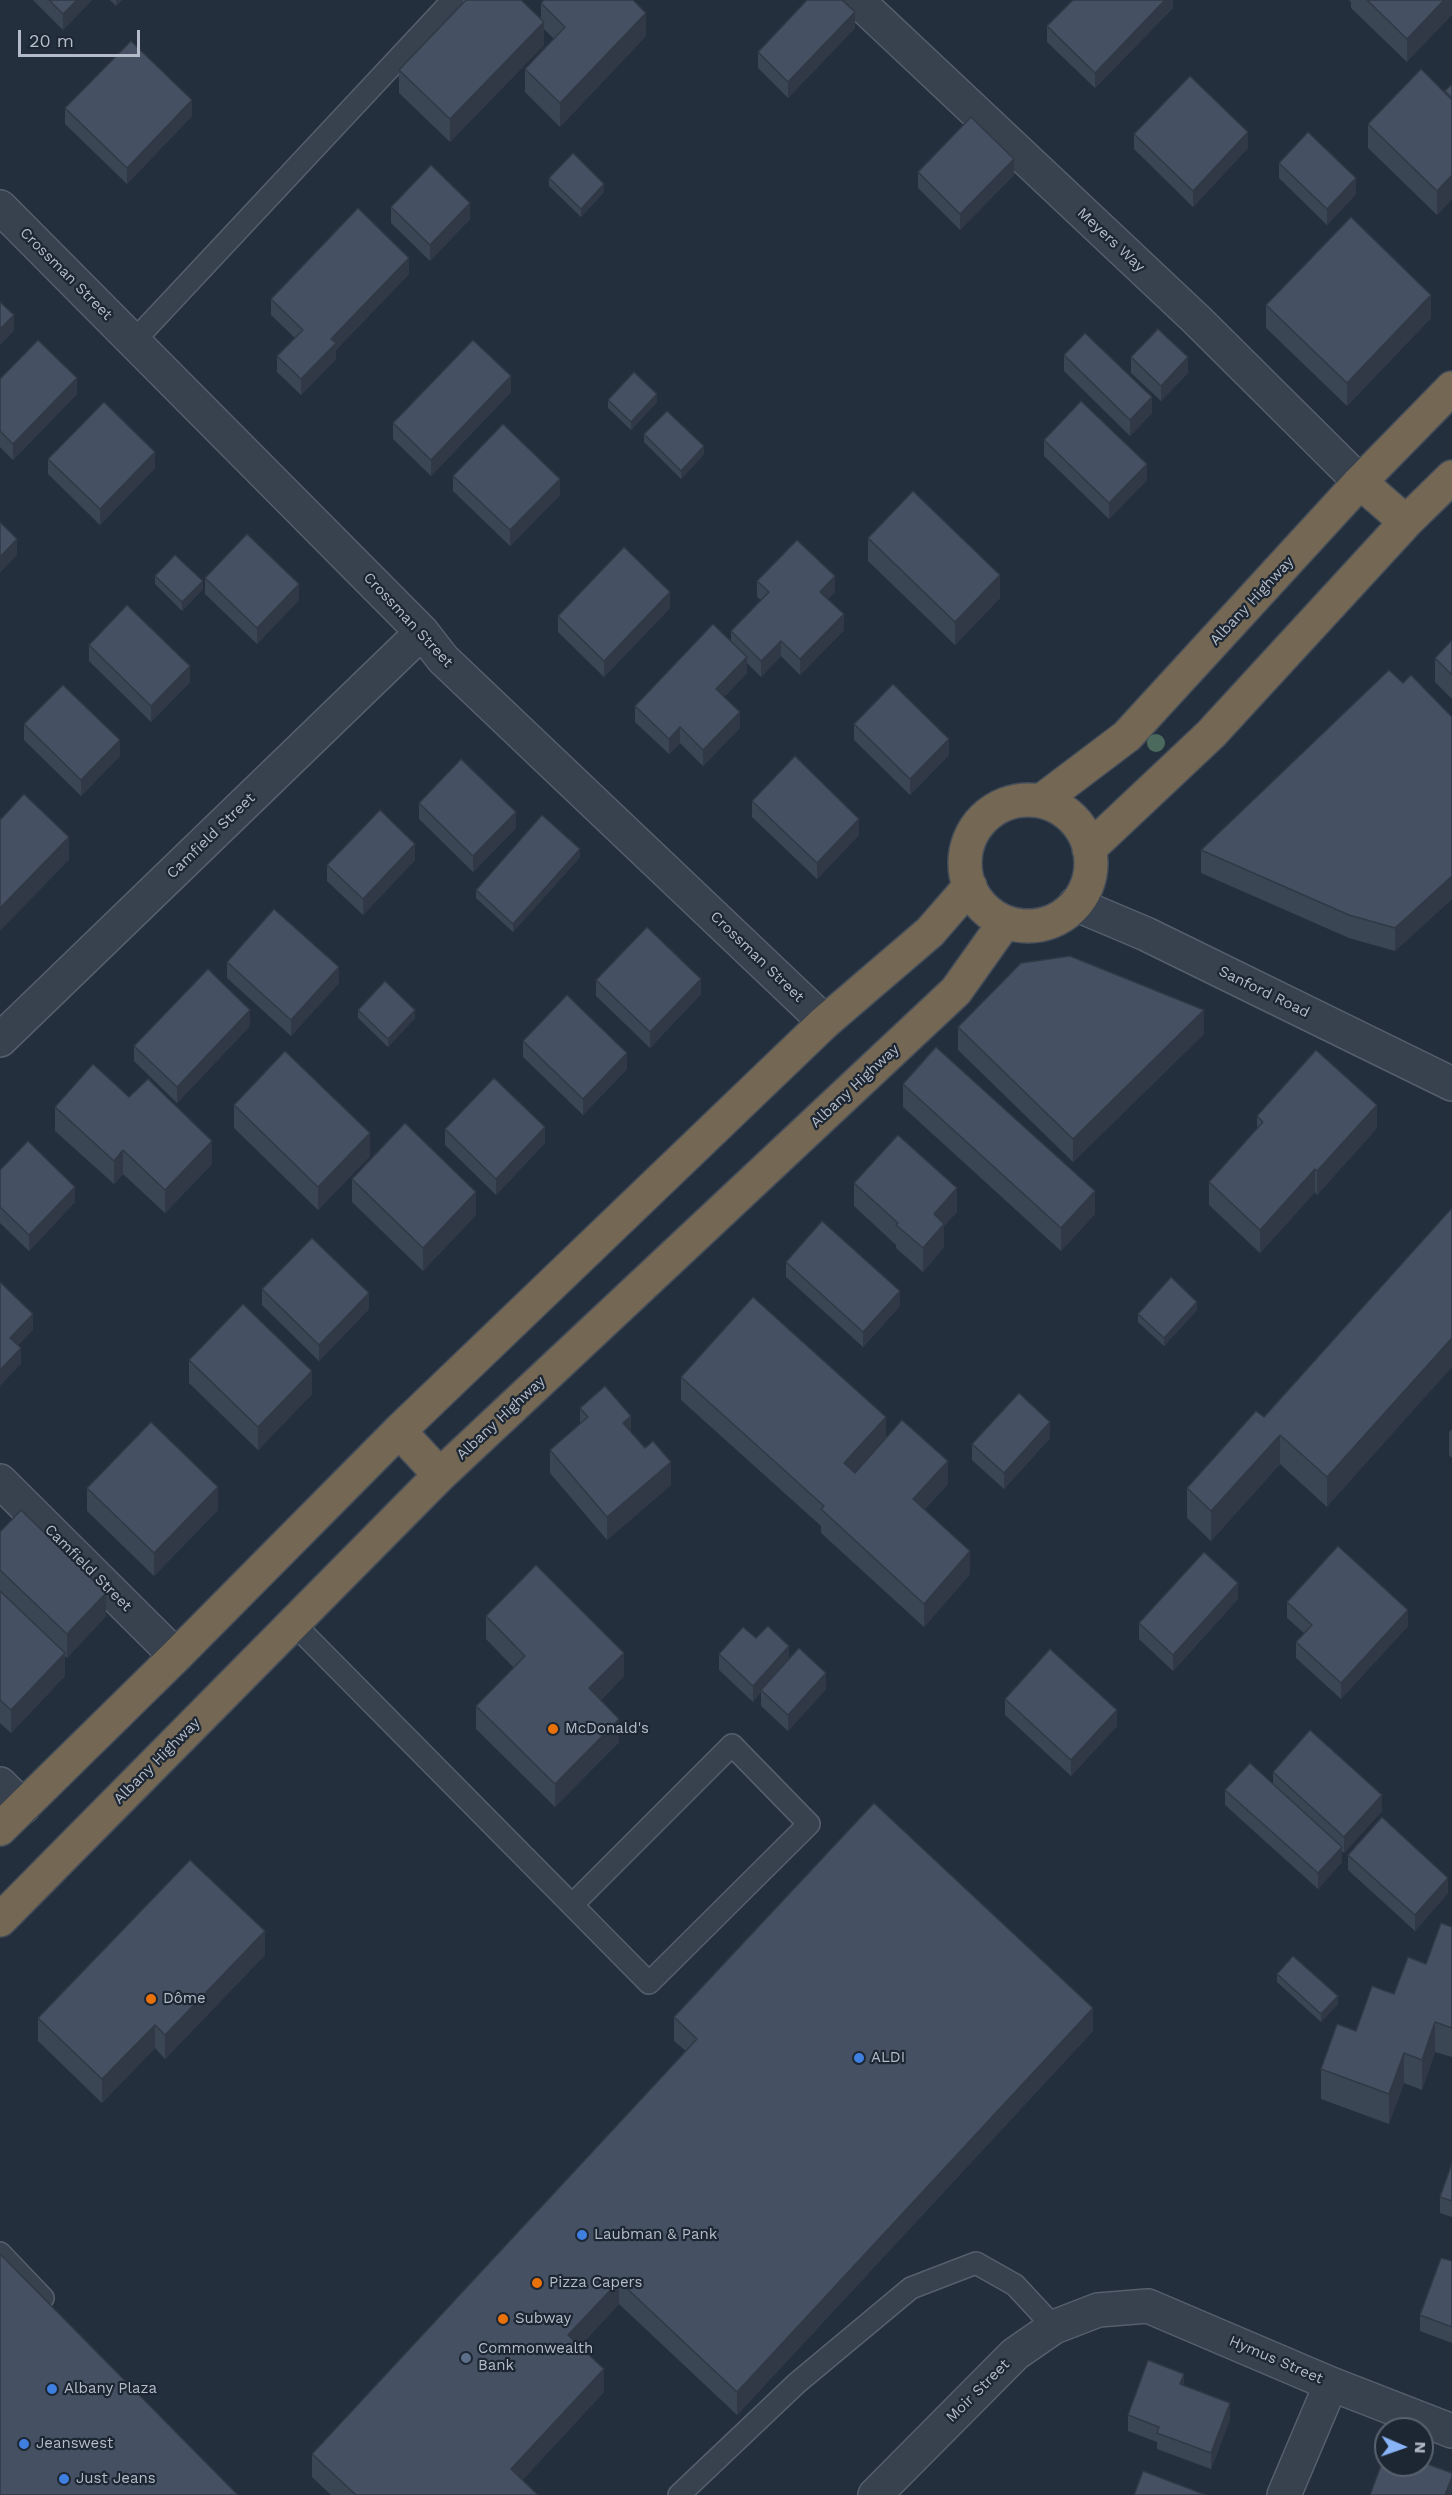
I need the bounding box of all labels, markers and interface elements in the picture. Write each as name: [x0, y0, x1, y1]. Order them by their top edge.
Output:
scale bar: [21, 18, 142, 56]
text: 20 m: [29, 30, 74, 51]
street label: Meyers Way: [1073, 204, 1149, 276]
street label: Crossman Street: [16, 224, 116, 324]
street label: Albany Highway: [1206, 553, 1298, 649]
street label: Crossman Street: [359, 569, 457, 671]
street label: Camfield Street: [163, 789, 259, 883]
street label: Crossman Street: [706, 908, 808, 1006]
street label: Sanford Road: [1216, 962, 1312, 1022]
street label: Albany Highway: [807, 1040, 903, 1132]
street label: Albany Highway: [453, 1372, 549, 1464]
street label: Camfield Street: [41, 1521, 135, 1615]
street label: Albany Highway: [110, 1714, 204, 1808]
place label: McDonald's: [565, 1720, 649, 1738]
marker: McDonald's: [546, 1722, 560, 1736]
place label: Dôme: [163, 1990, 206, 2008]
marker: Dôme: [144, 1992, 158, 2006]
place label: ALDI: [871, 2049, 905, 2067]
marker: ALDI: [852, 2051, 866, 2065]
place label: Laubman & Pank: [594, 2226, 717, 2244]
marker: Laubman & Pank: [575, 2228, 589, 2242]
place label: Pizza Capers: [549, 2274, 642, 2292]
marker: Pizza Capers: [530, 2276, 544, 2290]
place label: Subway: [515, 2310, 571, 2328]
marker: Subway: [496, 2312, 510, 2326]
street label: Hymus Street: [1226, 2332, 1326, 2388]
place label: Commonwealth Bank: [478, 2340, 593, 2375]
marker: Commonwealth Bank: [459, 2351, 473, 2365]
street label: Moir Street: [943, 2356, 1013, 2426]
place label: Albany Plaza: [64, 2380, 157, 2398]
marker: Albany Plaza: [45, 2382, 59, 2396]
north arrow: [1374, 2417, 1434, 2477]
place label: Jeanswest: [36, 2435, 113, 2453]
marker: Jeanswest: [17, 2437, 31, 2451]
text: N: [1411, 2441, 1430, 2454]
place label: Just Jeans: [76, 2470, 156, 2488]
marker: Just Jeans: [57, 2472, 71, 2486]

